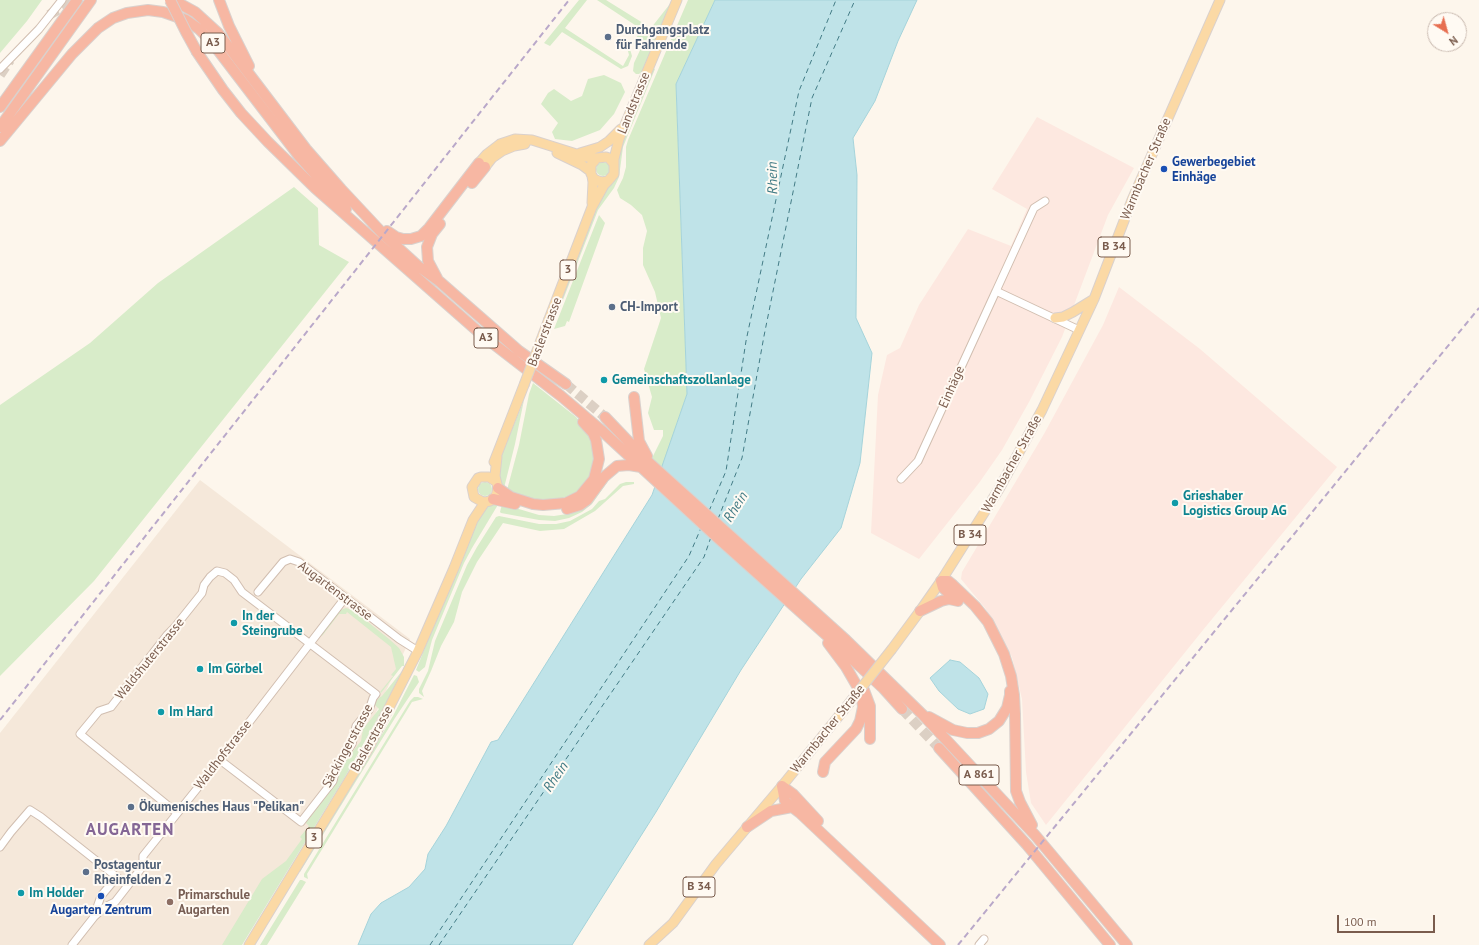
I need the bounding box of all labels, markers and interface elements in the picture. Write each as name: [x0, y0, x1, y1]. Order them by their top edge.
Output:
north arrow: [1427, 12, 1467, 52]
place label: Durchgangsplatz für Fahrende: [616, 22, 709, 53]
marker: Durchgangsplatz für Fahrende: [603, 32, 613, 42]
road number: A3: [201, 33, 225, 53]
text: N: [1447, 33, 1461, 49]
street label: Landstrasse: [615, 70, 653, 136]
street label: Warmbacher Straße: [1118, 116, 1174, 222]
place label: Gewerbegebiet Einhäge: [1172, 154, 1256, 185]
water label: Rhein: [764, 161, 782, 195]
marker: Gewerbegebiet Einhäge: [1159, 164, 1169, 174]
road number: B 34: [1098, 237, 1130, 257]
road number: 3: [560, 260, 576, 280]
street label: Baslerstrasse: [525, 295, 565, 369]
place label: CH-Import: [620, 299, 678, 315]
marker: CH-Import: [607, 302, 617, 312]
road number: A3: [474, 328, 498, 348]
street label: Einhäge: [936, 363, 968, 411]
place label: Gemeinschaftszollanlage: [612, 372, 751, 388]
marker: Gemeinschaftszollanlage: [599, 375, 609, 385]
street label: Warmbacher Straße: [979, 413, 1045, 515]
place label: Grieshaber Logistics Group AG: [1183, 488, 1287, 519]
water label: Rhein: [720, 489, 752, 525]
marker: Grieshaber Logistics Group AG: [1170, 498, 1180, 508]
road number: B 34: [954, 525, 986, 545]
street label: Augartenstrasse: [295, 558, 375, 624]
place label: In der Steingrube: [242, 608, 303, 639]
street label: Waldshuterstrasse: [112, 615, 188, 703]
marker: In der Steingrube: [229, 618, 239, 628]
place label: Im Görbel: [208, 661, 262, 677]
marker: Im Görbel: [195, 664, 205, 674]
street label: Warmbacher Straße: [788, 682, 868, 776]
street label: Säckingerstrasse: [319, 702, 377, 790]
street label: Baslerstrasse: [348, 703, 396, 775]
place label: Im Hard: [169, 704, 213, 720]
marker: Im Hard: [156, 707, 166, 717]
street label: Waldhofstrasse: [191, 717, 255, 793]
water label: Rhein: [540, 759, 572, 795]
road number: A 861: [959, 765, 999, 785]
place label: Ökumenisches Haus "Pelikan": [139, 799, 304, 815]
marker: Ökumenisches Haus "Pelikan": [126, 802, 136, 812]
district label: AUGARTEN: [86, 820, 174, 840]
road number: 3: [306, 828, 322, 848]
place label: Postagentur Rheinfelden 2: [94, 857, 172, 888]
marker: Postagentur Rheinfelden 2: [81, 867, 91, 877]
road number: B 34: [683, 877, 715, 897]
place label: Im Holder: [29, 885, 84, 901]
place label: Primarschule Augarten: [178, 887, 250, 918]
marker: Im Holder: [16, 888, 26, 898]
marker: Augarten Zentrum: [96, 891, 106, 901]
marker: Primarschule Augarten: [165, 897, 175, 907]
place label: Augarten Zentrum: [50, 902, 152, 918]
scale bar: [1339, 907, 1437, 933]
text: 100 m: [1344, 914, 1377, 929]

